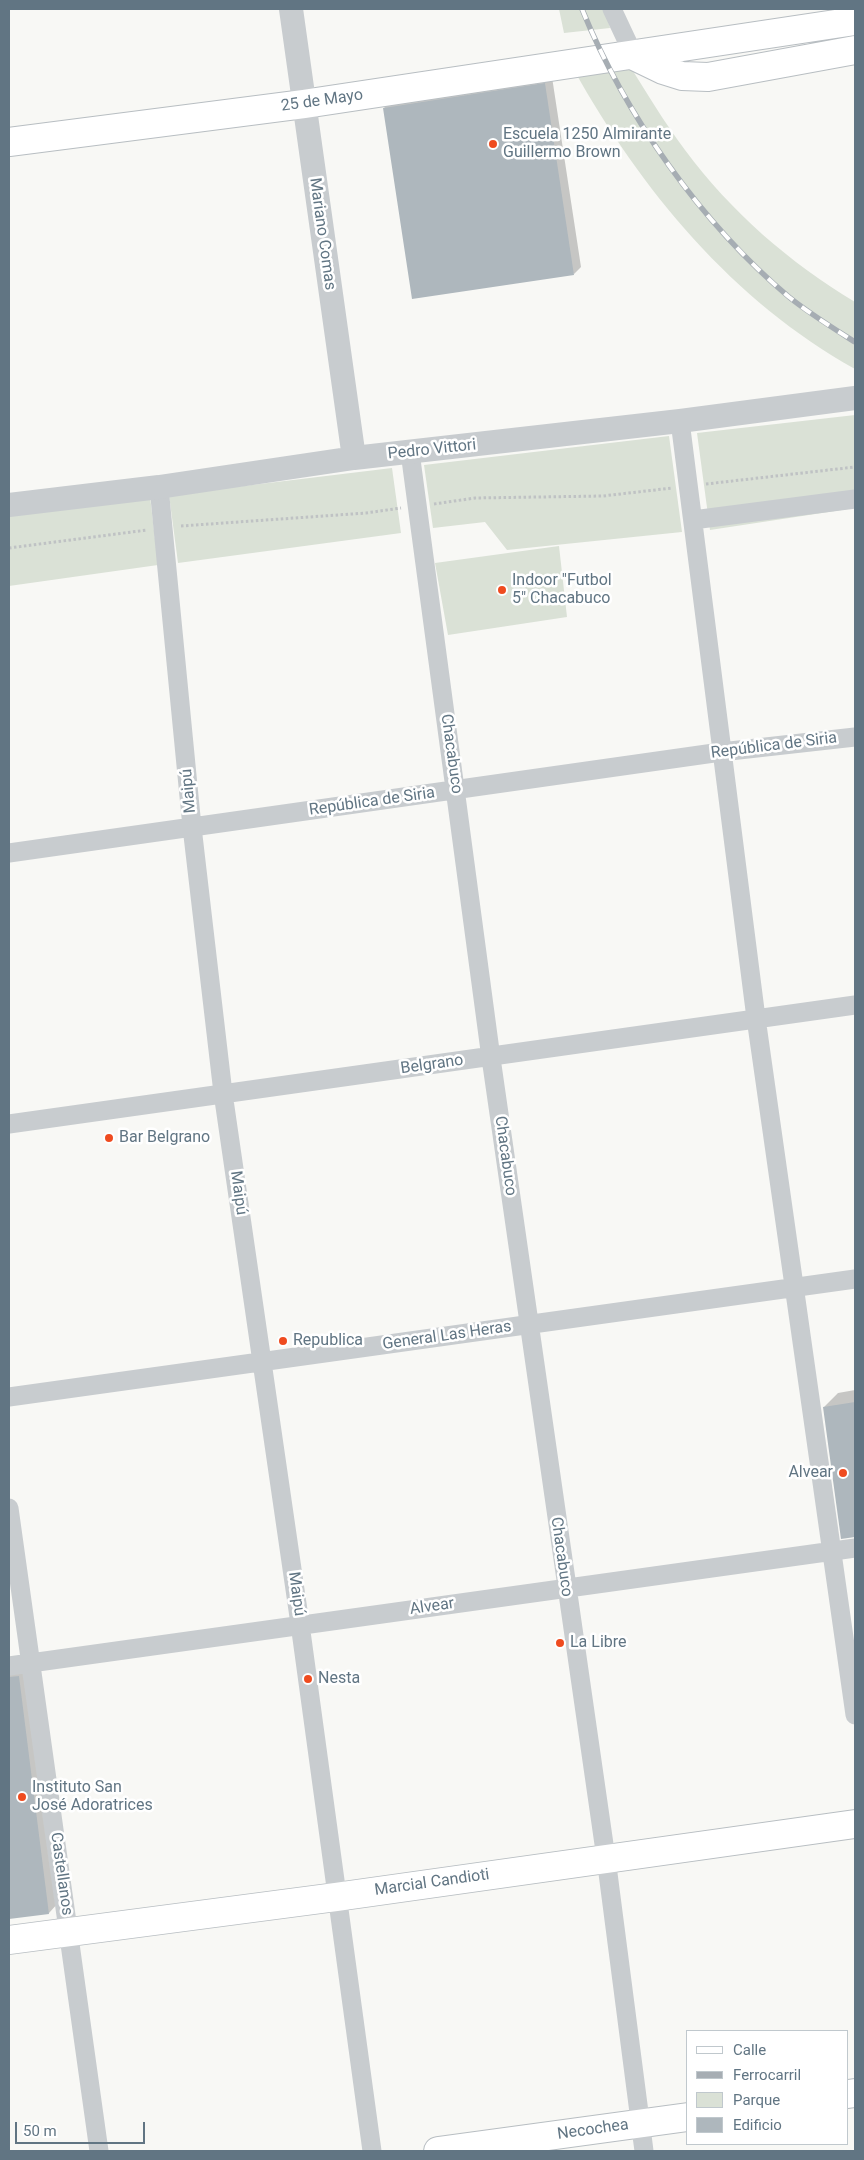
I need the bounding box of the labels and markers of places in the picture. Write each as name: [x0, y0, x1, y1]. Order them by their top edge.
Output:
place label: Escuela 1250 Almirante Guillermo Brown: [503, 125, 671, 163]
marker: Escuela 1250 Almirante Guillermo Brown: [487, 138, 499, 150]
place label: Indoor "Futbol 5" Chacabuco: [512, 571, 612, 609]
marker: Indoor "Futbol 5" Chacabuco: [496, 584, 508, 596]
place label: Bar Belgrano: [119, 1128, 210, 1148]
marker: Bar Belgrano: [103, 1132, 115, 1144]
place label: Republica: [293, 1331, 363, 1351]
marker: Republica: [277, 1335, 289, 1347]
place label: Alvear: [788, 1463, 833, 1483]
marker: Alvear: [837, 1467, 849, 1479]
place label: La Libre: [570, 1633, 627, 1653]
marker: La Libre: [554, 1637, 566, 1649]
place label: Nesta: [318, 1669, 360, 1689]
marker: Nesta: [302, 1673, 314, 1685]
place label: Instituto San José Adoratrices: [32, 1778, 153, 1816]
marker: Instituto San José Adoratrices: [16, 1791, 28, 1803]

